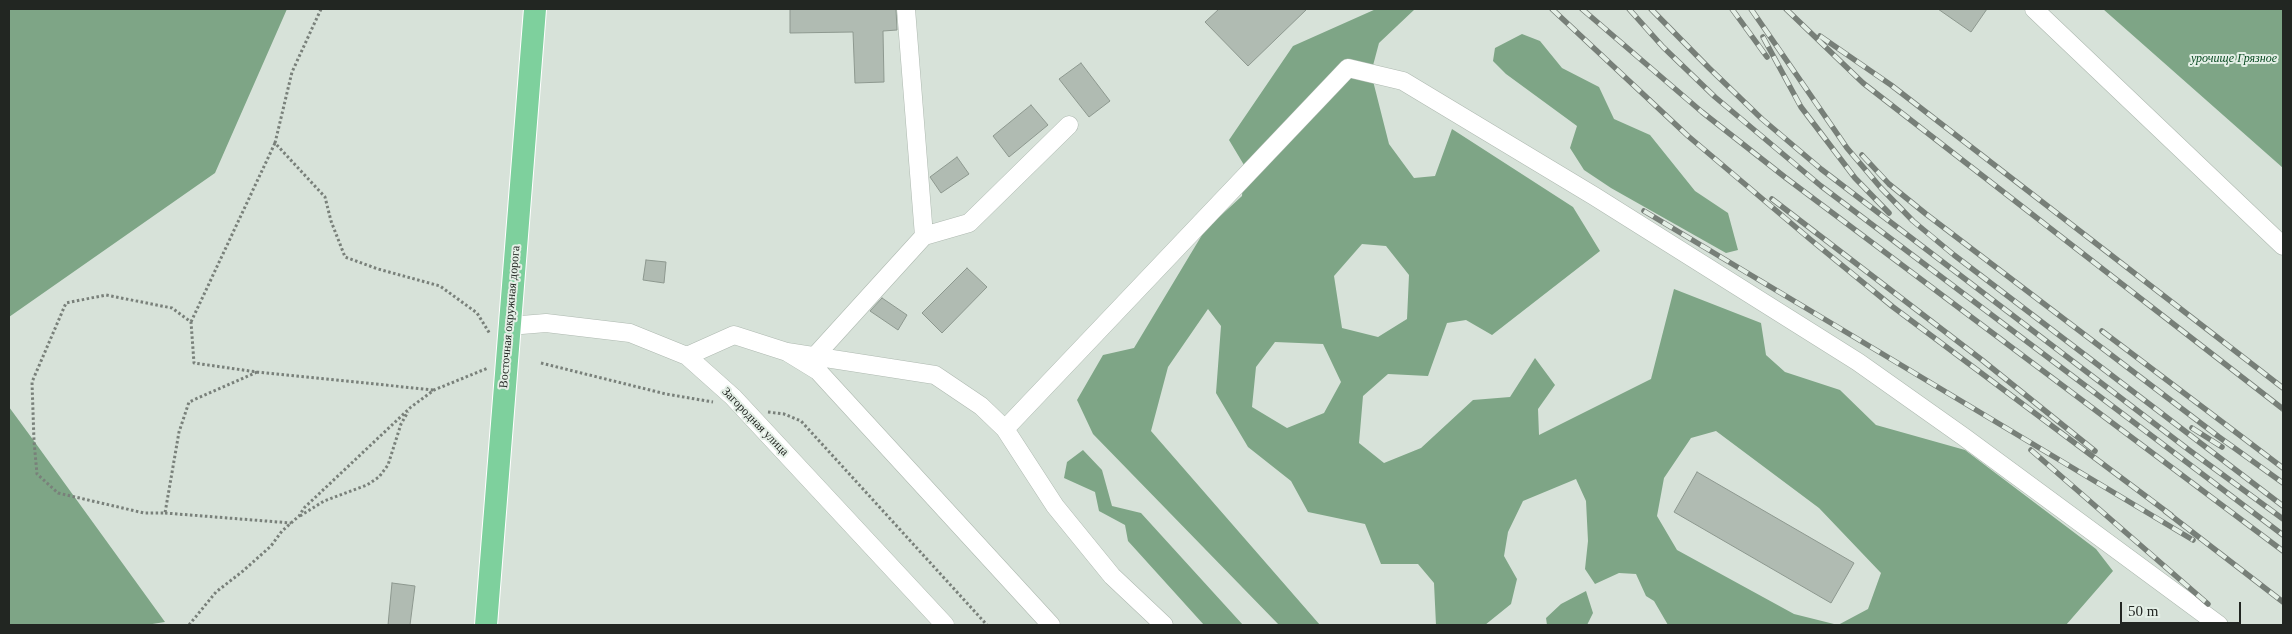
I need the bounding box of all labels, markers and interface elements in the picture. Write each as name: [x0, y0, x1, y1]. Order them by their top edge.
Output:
park label: урочище Грязное: [2191, 52, 2277, 66]
street label: Восточная окружная дорога: [497, 245, 523, 389]
street label: Загородная улица: [719, 385, 791, 459]
scale bar: [2122, 592, 2243, 624]
text: 50 m: [2128, 603, 2158, 619]

